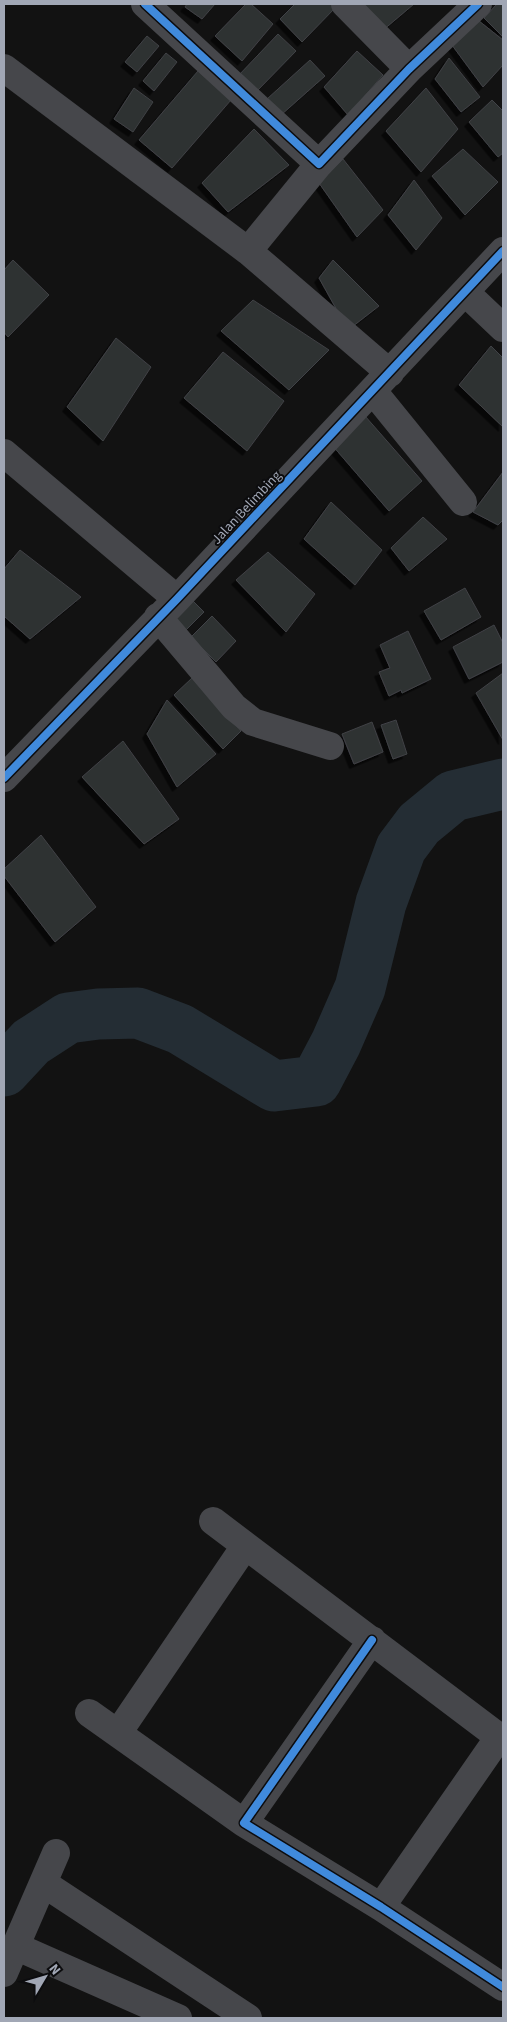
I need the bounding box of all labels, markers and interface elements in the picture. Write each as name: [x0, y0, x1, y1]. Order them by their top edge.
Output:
street label: Jalan Belimbing: [207, 466, 286, 549]
north arrow: [20, 1952, 70, 2002]
text: N: [44, 1960, 65, 1979]

